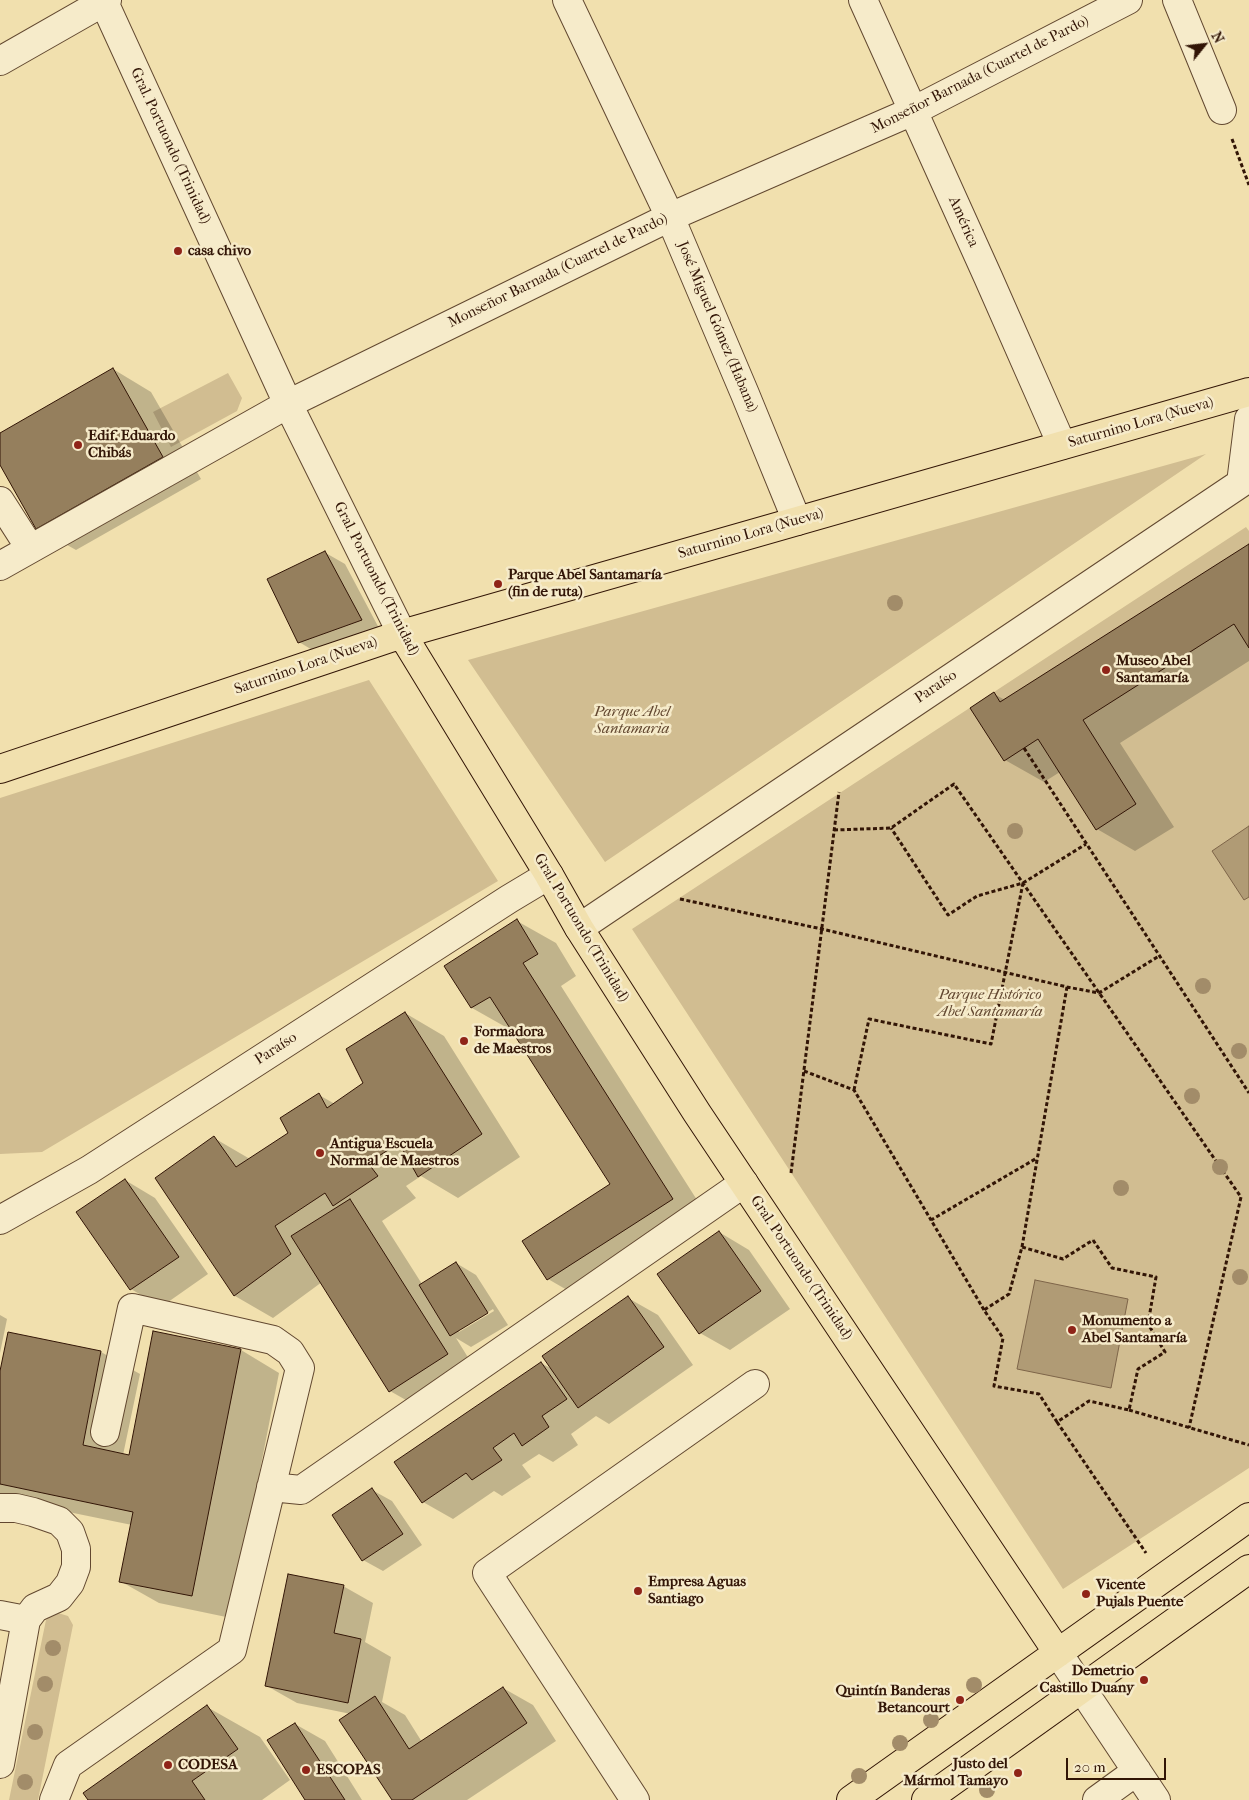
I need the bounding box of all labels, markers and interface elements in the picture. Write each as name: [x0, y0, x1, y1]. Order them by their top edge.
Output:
street label: Monseñor Barnada (Cuartel de Pardo): [868, 12, 1092, 138]
north arrow: [1179, 20, 1229, 70]
text: N: [1208, 29, 1228, 46]
street label: Gral. Portuondo (Trinidad): [126, 65, 214, 227]
street label: América: [944, 194, 982, 250]
street label: Monseñor Barnada (Cuartel de Pardo): [445, 210, 671, 332]
street label: José Miguel Gómez (Habana): [673, 239, 761, 415]
place label: casa chivo: [188, 242, 251, 260]
marker: casa chivo: [172, 245, 184, 257]
street label: Saturnino Lora (Nueva): [1066, 394, 1216, 452]
place label: Edif. Eduardo Chibás: [88, 427, 175, 462]
marker: Edif. Eduardo Chibás: [72, 439, 84, 451]
street label: Gral. Portuondo (Trinidad): [329, 499, 423, 659]
street label: Saturnino Lora (Nueva): [676, 505, 826, 563]
place label: Parque Abel Santamaría (fin de ruta): [508, 566, 662, 601]
marker: Parque Abel Santamaría (fin de ruta): [492, 578, 504, 590]
street label: Saturnino Lora (Nueva): [232, 633, 380, 699]
place label: Museo Abel Santamaría: [1116, 652, 1191, 687]
marker: Museo Abel Santamaría: [1100, 664, 1112, 676]
street label: Paraíso: [912, 666, 960, 708]
park label: Parque Abel Santamaria: [594, 703, 670, 738]
street label: Gral. Portuondo (Trinidad): [529, 850, 633, 1006]
park label: Parque Histórico Abel Santamaría: [937, 986, 1043, 1021]
place label: Formadora de Maestros: [474, 1023, 551, 1058]
street label: Paraíso: [252, 1029, 300, 1069]
marker: Formadora de Maestros: [458, 1035, 470, 1047]
place label: Antigua Escuela Normal de Maestros: [330, 1135, 459, 1170]
marker: Antigua Escuela Normal de Maestros: [314, 1147, 326, 1159]
street label: Gral. Portuondo (Trinidad): [746, 1192, 856, 1344]
place label: Monumento a Abel Santamaría: [1082, 1312, 1187, 1347]
marker: Monumento a Abel Santamaría: [1066, 1324, 1078, 1336]
place label: Empresa Aguas Santiago: [648, 1573, 746, 1608]
place label: Vicente Pujals Puente: [1096, 1576, 1183, 1611]
marker: Empresa Aguas Santiago: [632, 1585, 644, 1597]
marker: Vicente Pujals Puente: [1080, 1588, 1092, 1600]
place label: Demetrio Castillo Duany: [1040, 1662, 1134, 1697]
marker: Demetrio Castillo Duany: [1138, 1674, 1150, 1686]
place label: Quintín Banderas Betancourt: [835, 1682, 950, 1717]
marker: Quintín Banderas Betancourt: [954, 1694, 966, 1706]
scale bar: [1069, 1748, 1169, 1780]
place label: Justo del Mármol Tamayo: [903, 1755, 1008, 1790]
place label: CODESA: [178, 1756, 238, 1774]
text: 20 m: [1074, 1758, 1106, 1776]
marker: CODESA: [162, 1759, 174, 1771]
place label: ESCOPAS: [316, 1761, 381, 1779]
marker: ESCOPAS: [300, 1764, 312, 1776]
marker: Justo del Mármol Tamayo: [1012, 1767, 1024, 1779]

